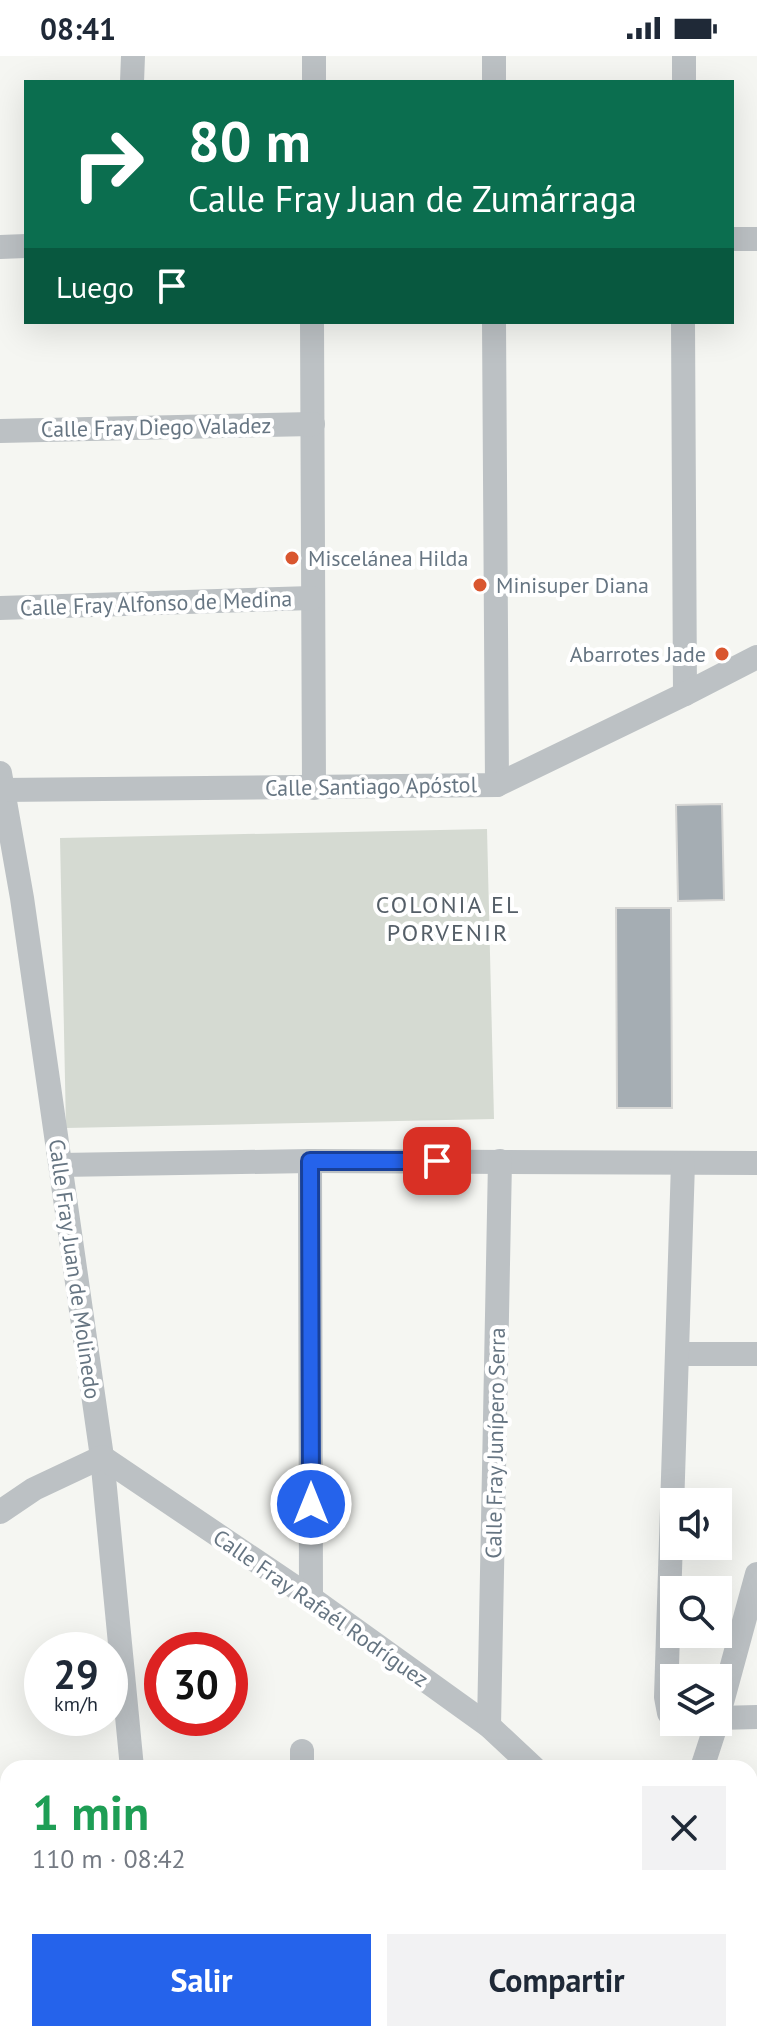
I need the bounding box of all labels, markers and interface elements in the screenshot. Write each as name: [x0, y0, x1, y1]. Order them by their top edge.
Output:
text: 08:41: [40, 9, 116, 48]
text: 80 m: [188, 105, 311, 177]
icon: right: [56, 112, 160, 216]
text: Calle Fray Juan de Zumárraga: [188, 175, 637, 222]
icon: arrive: [150, 264, 194, 308]
text: Luego: [56, 267, 134, 306]
street label: Calle Fray Diego Valadez: [41, 411, 271, 443]
place label: Miscelánea Hilda: [308, 544, 468, 572]
marker: Miscelánea Hilda: [283, 549, 301, 567]
place label: Minisuper Diana: [496, 571, 649, 599]
marker: Minisuper Diana: [471, 576, 489, 594]
street label: Calle Fray Alfonso de Medina: [19, 584, 293, 622]
place label: Abarrotes Jade: [570, 640, 706, 668]
marker: Abarrotes Jade: [713, 645, 731, 663]
street label: Calle Santiago Apóstol: [265, 770, 478, 802]
district label: COLONIA EL PORVENIR: [376, 889, 520, 948]
pin: [403, 1127, 471, 1195]
street label: Calle Fray Juan de Molinedo: [43, 1137, 107, 1401]
icon: arrive: [415, 1139, 459, 1183]
street label: Calle Fray Junípero Serra: [479, 1327, 511, 1559]
position arrow: [269, 1462, 353, 1546]
map controls: [660, 1488, 732, 1736]
button: sound: [660, 1488, 732, 1560]
street label: Calle Fray Rafaél Rodríguez: [208, 1523, 434, 1693]
button: search: [660, 1576, 732, 1648]
speed limit sign: 30: [144, 1632, 248, 1736]
text: 29: [53, 1648, 99, 1700]
button: layers: [660, 1664, 732, 1736]
text: km/h: [54, 1691, 98, 1717]
text: 1 min: [32, 1781, 149, 1843]
button: close: [642, 1786, 726, 1870]
text: 110 m · 08:42: [32, 1842, 186, 1875]
button: Salir: [32, 1934, 371, 2026]
button: Compartir: [387, 1934, 726, 2026]

